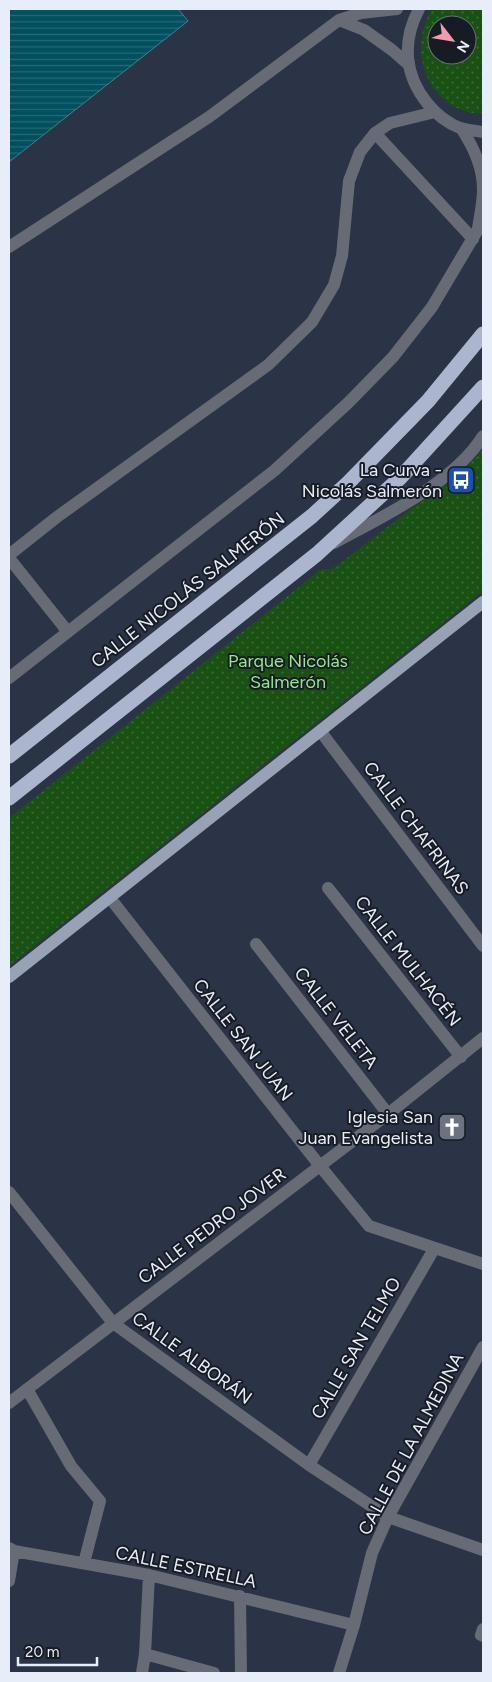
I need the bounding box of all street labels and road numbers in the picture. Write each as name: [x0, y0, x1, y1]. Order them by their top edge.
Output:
street label: CALLE NICOLÁS SALMERÓN: [87, 508, 289, 672]
street label: CALLE CHAFRINAS: [359, 757, 473, 899]
street label: CALLE MULHACÉN: [350, 892, 466, 1030]
street label: CALLE VELETA: [289, 963, 383, 1073]
street label: CALLE SAN JUAN: [189, 975, 297, 1105]
street label: CALLE PEDRO JOVER: [134, 1163, 290, 1289]
street label: CALLE SAN TELMO: [307, 1273, 405, 1423]
street label: CALLE ALBORÁN: [128, 1307, 256, 1409]
street label: CALLE DE LA ALMEDINA: [354, 1349, 468, 1539]
street label: CALLE ESTRELLA: [114, 1541, 258, 1593]

